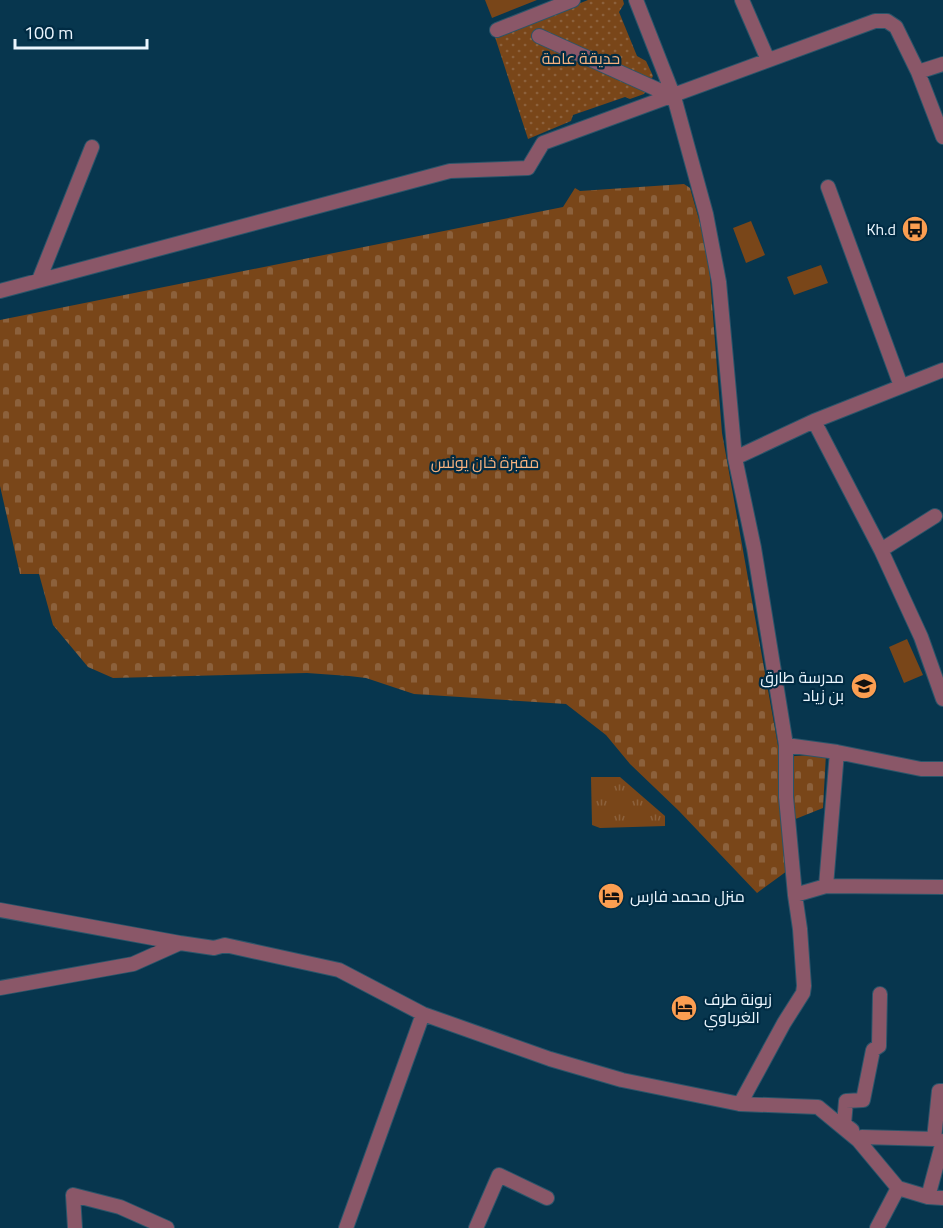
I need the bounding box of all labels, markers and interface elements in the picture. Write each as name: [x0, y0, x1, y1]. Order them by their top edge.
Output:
scale bar: [15, 12, 147, 50]
text: 100 m: [24, 19, 73, 46]
park label: حديقة عامة: [542, 46, 620, 70]
bus stop icon: Kh.d: [900, 214, 930, 244]
place label: Kh.d: [866, 217, 896, 241]
park label: مقبرة خان يونس: [431, 450, 539, 474]
place label: مدرسة طارق بن زياد: [760, 665, 844, 707]
school or university icon: مدرسة طارق بن زياد: [849, 671, 879, 701]
hotel icon: منزل محمد فارس: [596, 881, 626, 911]
place label: منزل محمد فارس: [630, 884, 745, 908]
place label: زبونة طرف الغرباوي: [704, 987, 772, 1031]
hotel icon: زبونة طرف الغرباوي: [669, 993, 699, 1023]

